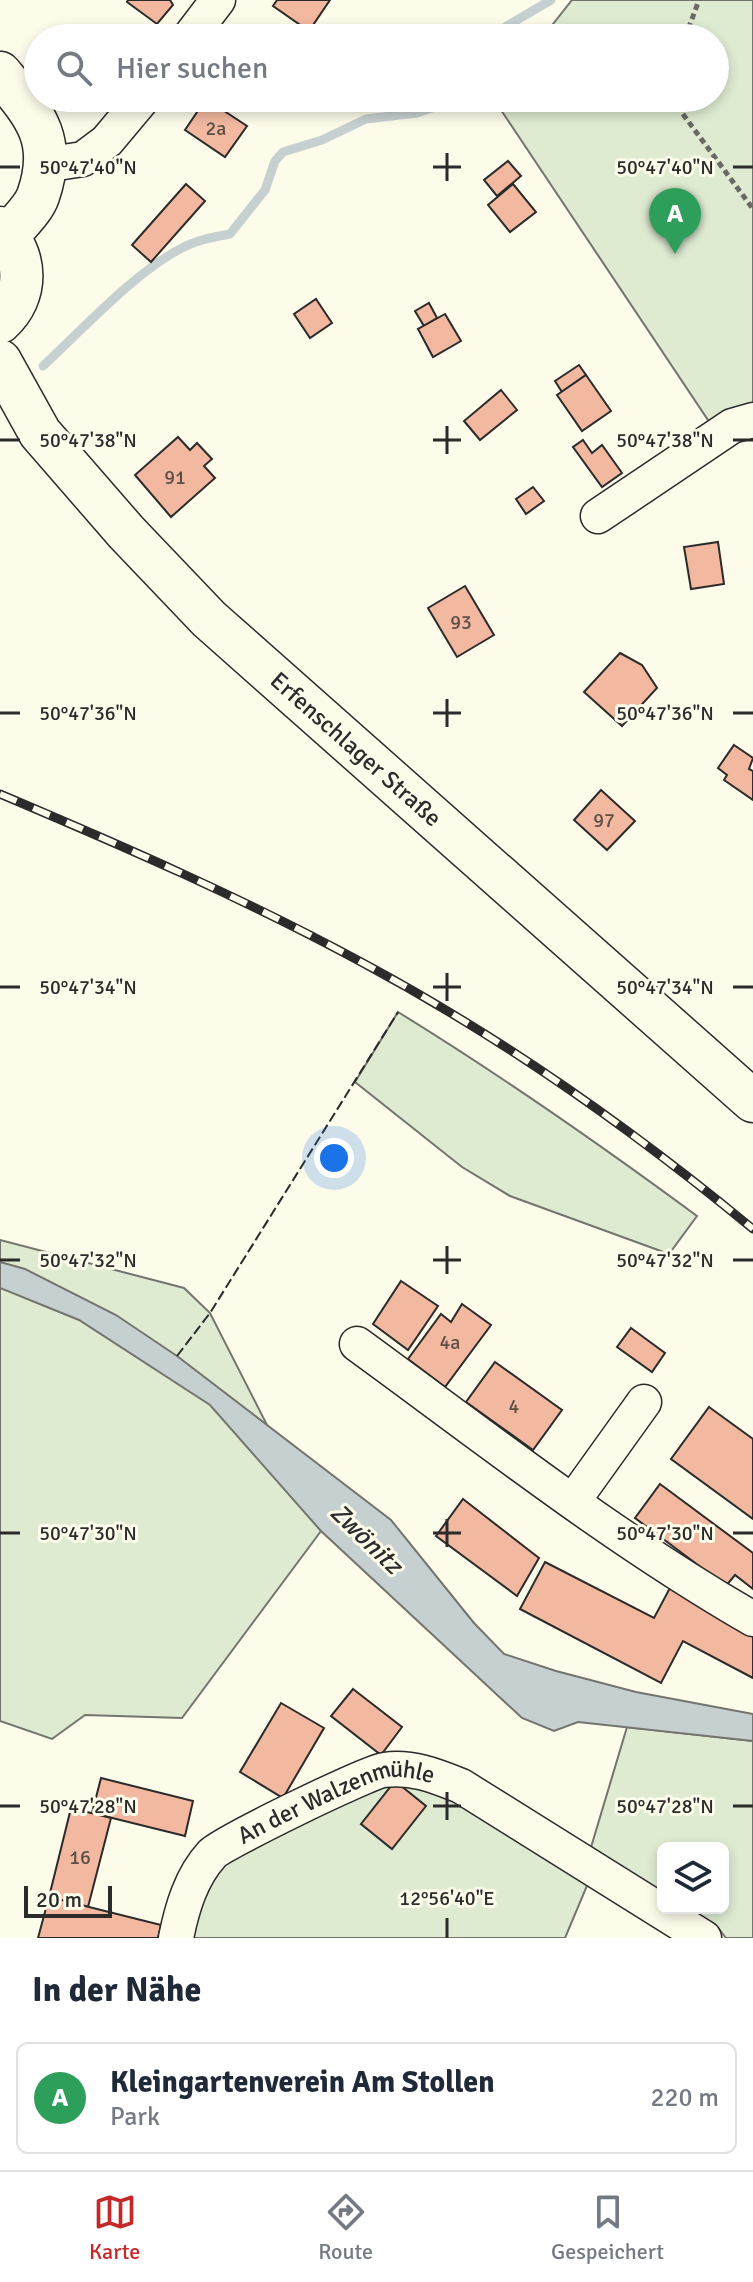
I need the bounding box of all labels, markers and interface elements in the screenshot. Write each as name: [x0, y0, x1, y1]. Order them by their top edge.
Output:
search box: [24, 24, 729, 112]
icon: search: [52, 46, 96, 90]
text: Hier suchen: [116, 50, 268, 87]
house number: 2a: [206, 116, 226, 141]
text: 50°47'40"N: [39, 155, 137, 180]
text: 50°47'40"N: [616, 155, 714, 180]
pin: A: [649, 188, 701, 254]
text: 50°47'38"N: [39, 428, 137, 453]
text: 50°47'38"N: [616, 428, 714, 453]
house number: 91: [164, 465, 186, 490]
house number: 93: [450, 610, 472, 635]
street label: Erfenschlager Straße: [264, 665, 448, 833]
text: 50°47'36"N: [39, 701, 137, 726]
text: 50°47'36"N: [616, 701, 714, 726]
house number: 97: [593, 808, 615, 833]
text: 50°47'34"N: [39, 975, 137, 1000]
text: 50°47'34"N: [616, 975, 714, 1000]
your location: [314, 1138, 354, 1178]
text: 50°47'32"N: [39, 1248, 137, 1273]
text: 50°47'32"N: [616, 1248, 714, 1273]
house number: 4a: [440, 1330, 460, 1355]
house number: 4: [509, 1394, 520, 1419]
water label: Zwönitz: [323, 1497, 410, 1583]
text: 50°47'30"N: [39, 1521, 137, 1546]
text: 50°47'30"N: [616, 1521, 714, 1546]
street label: An der Walzenmühle: [232, 1754, 438, 1851]
text: 50°47'28"N: [39, 1794, 137, 1819]
text: 50°47'28"N: [616, 1794, 714, 1819]
map controls: [657, 1842, 729, 1914]
button: layers: [657, 1842, 729, 1914]
house number: 16: [69, 1845, 91, 1870]
scale bar: [24, 1882, 112, 1918]
text: 20 m: [36, 1886, 82, 1913]
text: 12°56'40"E: [399, 1886, 495, 1911]
text: In der Nähe: [32, 1969, 201, 2011]
text: Kleingartenverein Am Stollen: [110, 2064, 495, 2101]
text: A: [52, 2082, 68, 2114]
text: 220 m: [650, 2082, 719, 2114]
text: Park: [110, 2101, 160, 2133]
tab: Karte: [89, 2190, 140, 2265]
tab: Route: [318, 2190, 373, 2265]
tab: Gespeichert: [551, 2190, 664, 2265]

